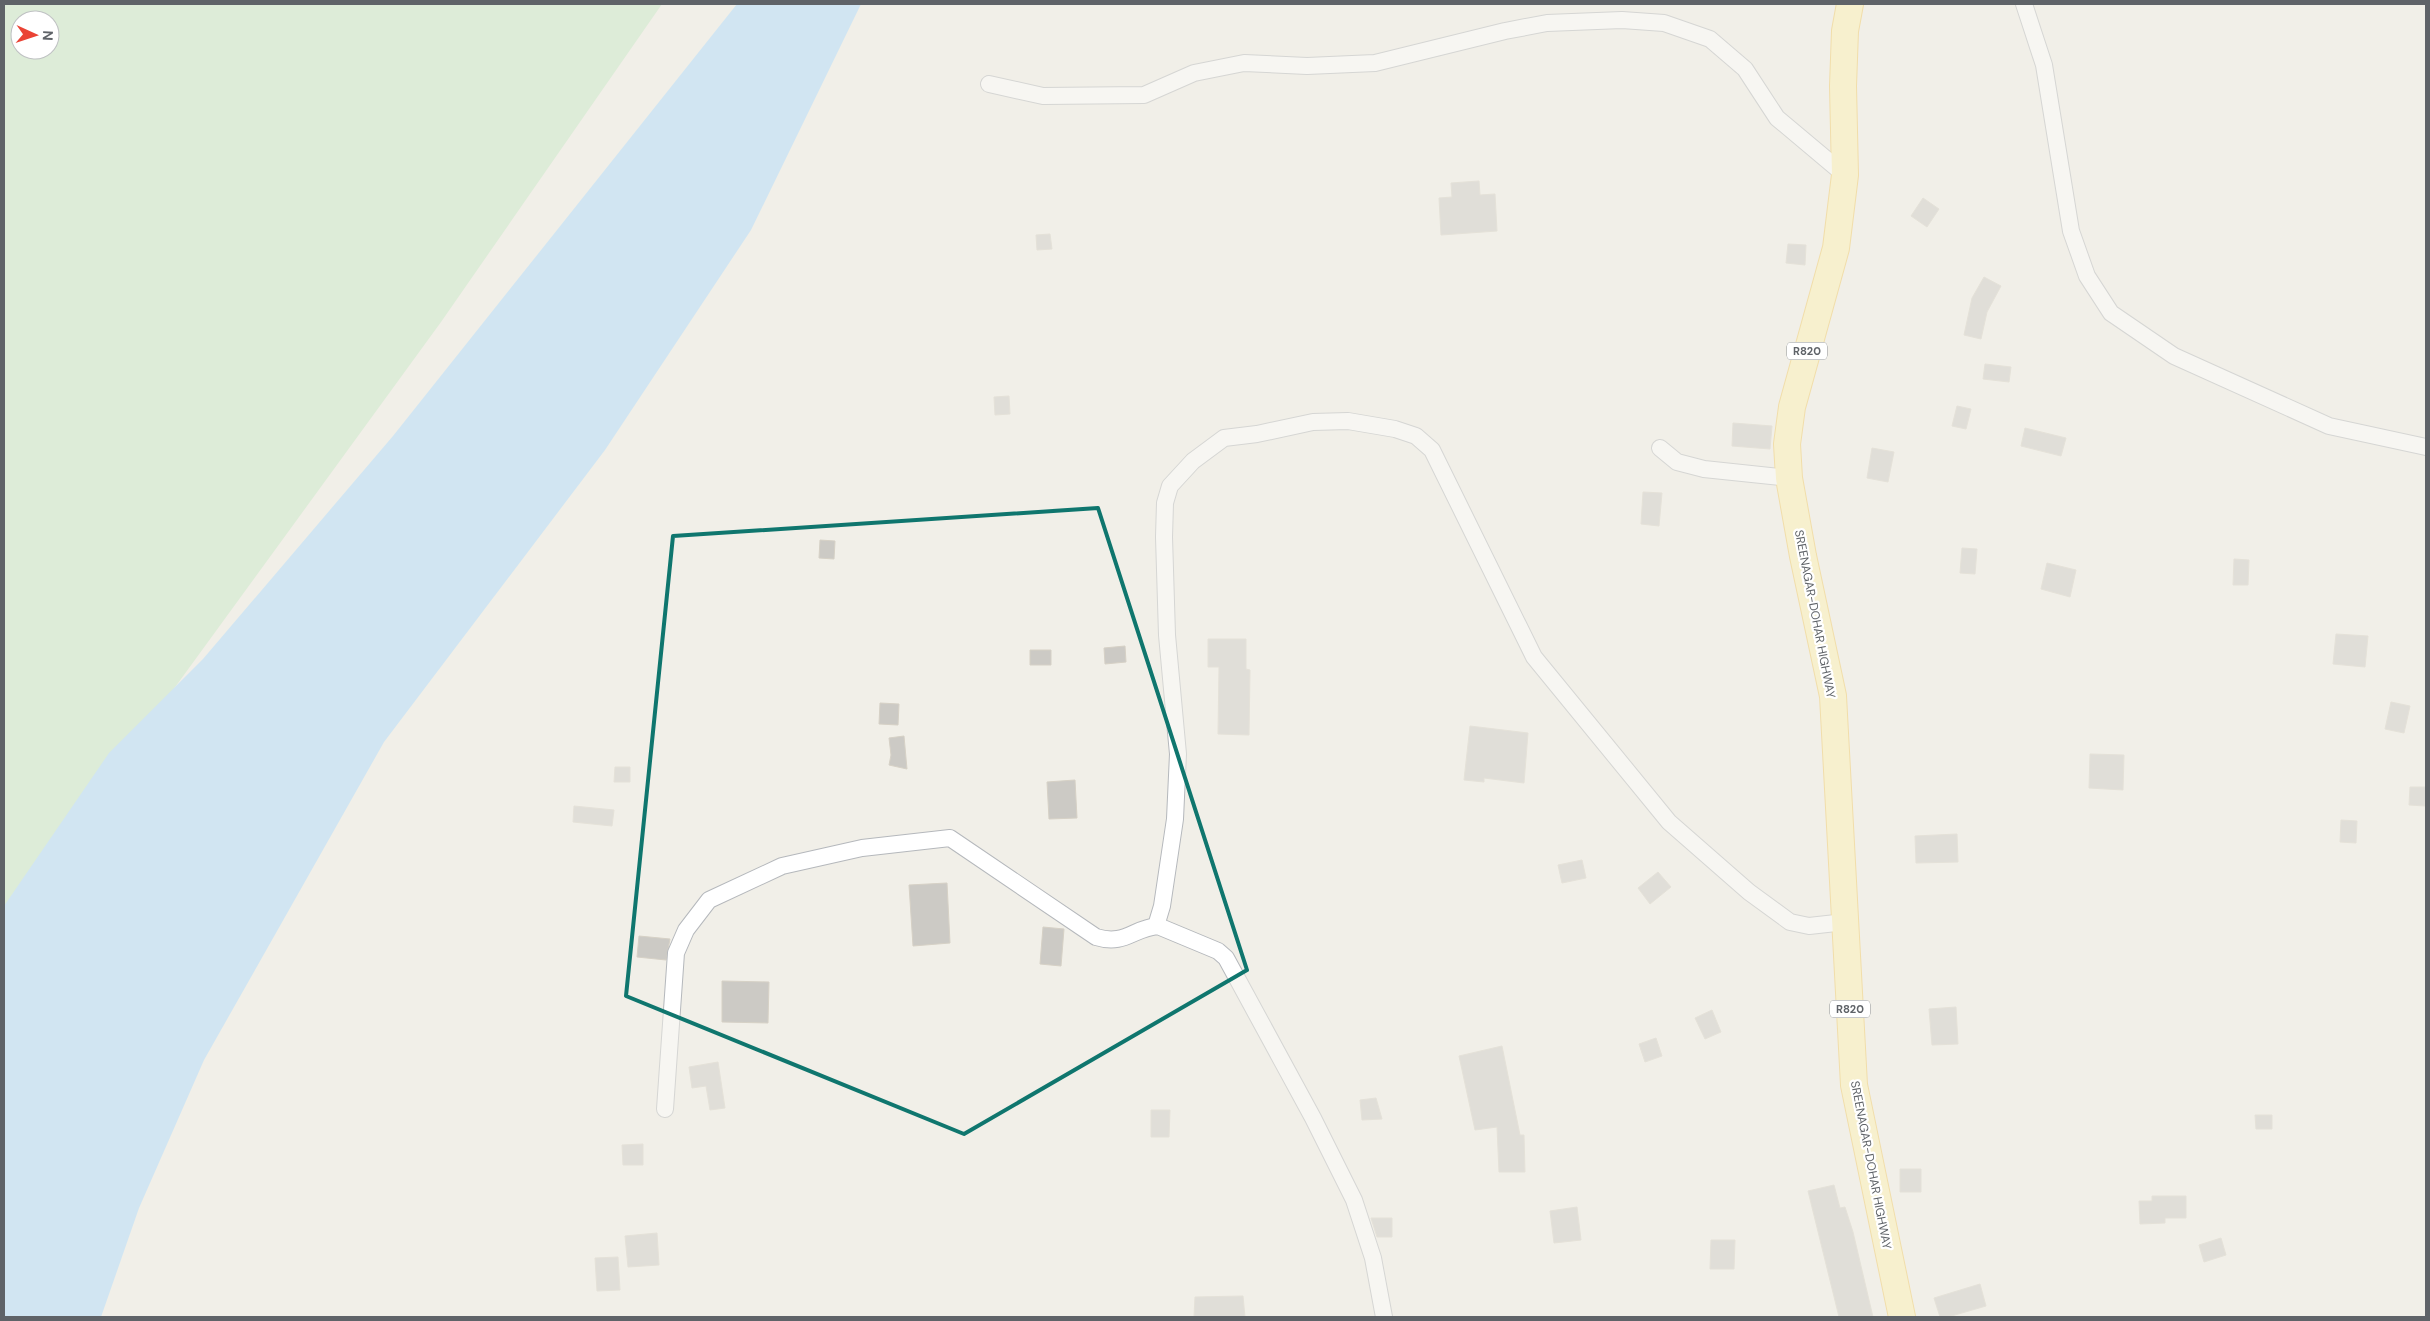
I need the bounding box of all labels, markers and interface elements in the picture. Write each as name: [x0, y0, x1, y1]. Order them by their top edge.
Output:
north arrow: [10, 10, 60, 60]
text: N: [39, 30, 57, 41]
road number: R820: [1787, 342, 1827, 360]
street label: SREENAGAR-DOHAR HIGHWAY: [1791, 528, 1839, 700]
road number: R820: [1830, 1001, 1870, 1018]
street label: SREENAGAR-DOHAR HIGHWAY: [1847, 1079, 1895, 1251]

